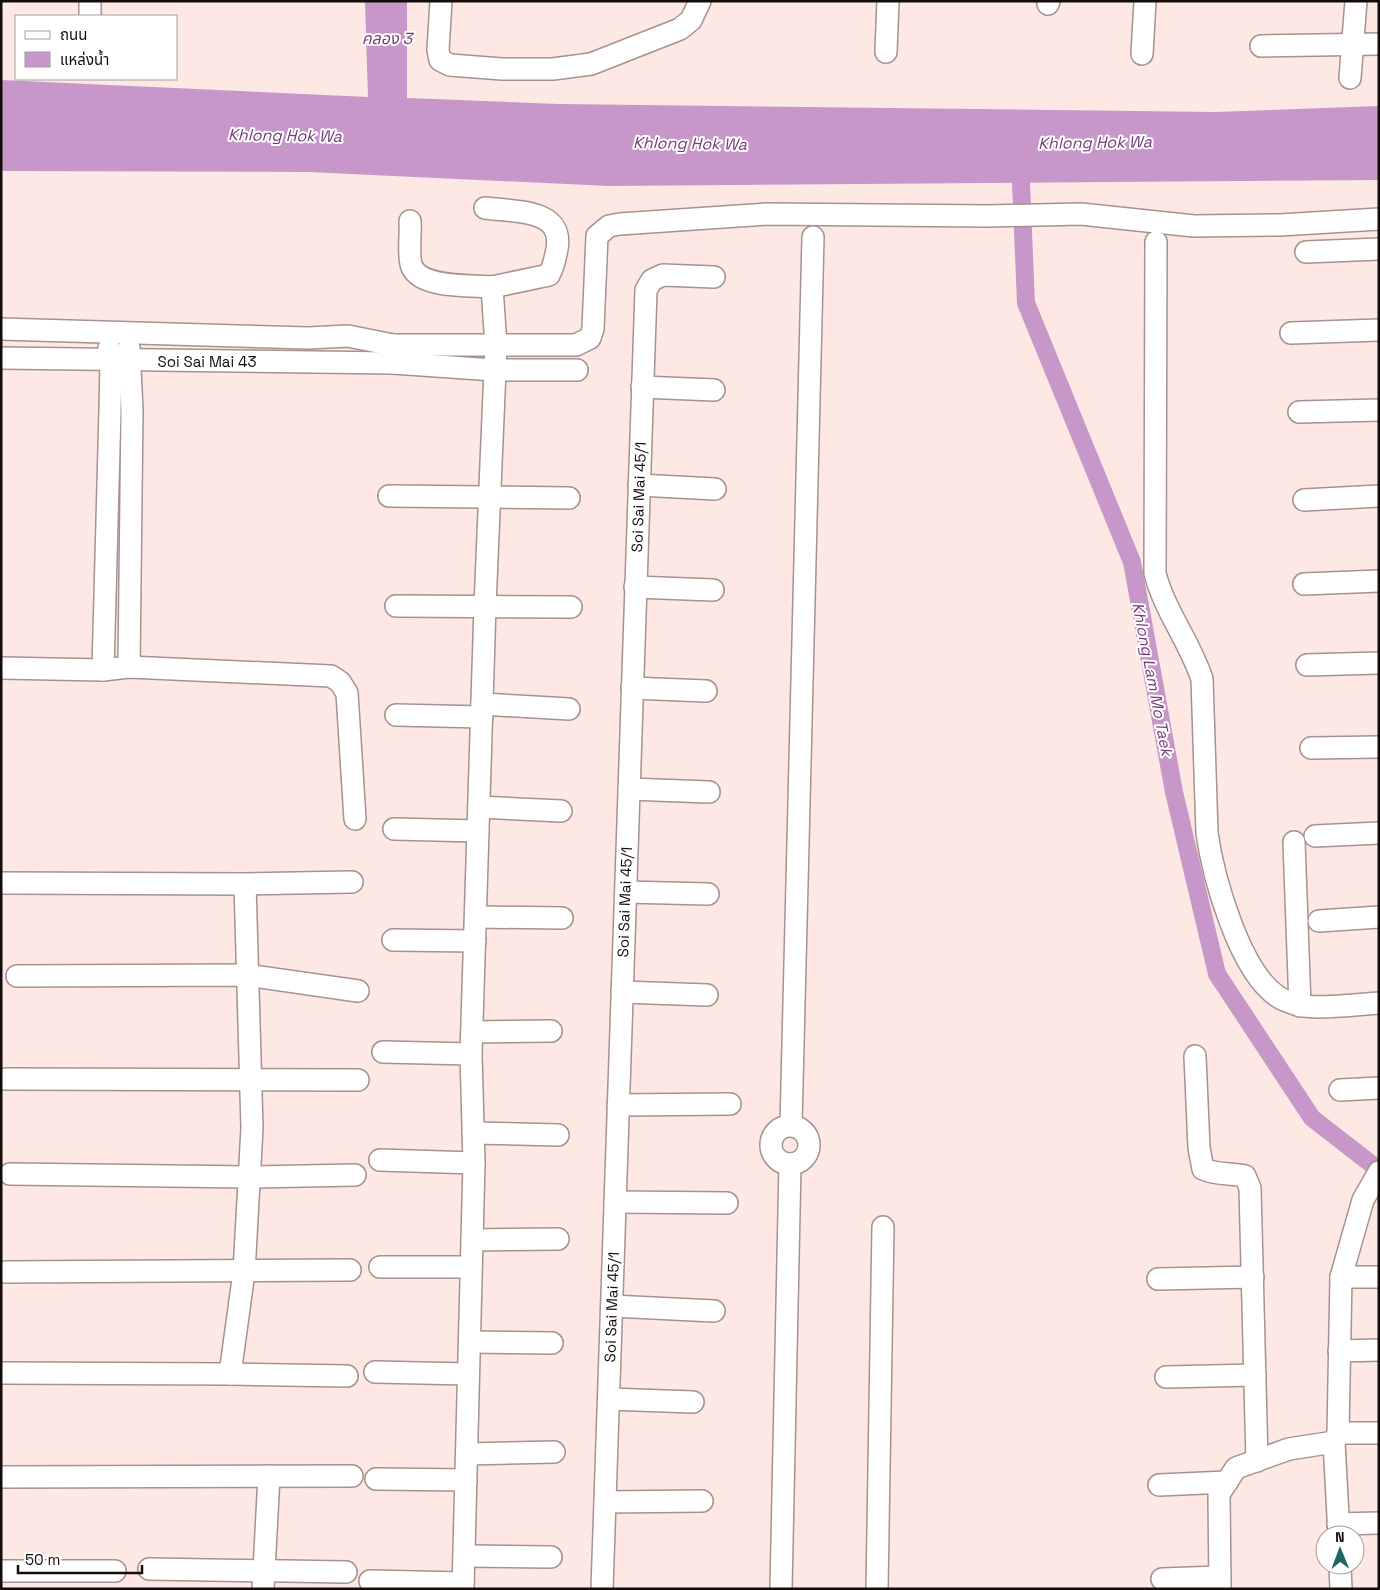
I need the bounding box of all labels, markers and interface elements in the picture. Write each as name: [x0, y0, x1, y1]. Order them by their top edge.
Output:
legend: [15, 15, 178, 80]
text: ถนน: [60, 25, 87, 44]
water label: คลอง 3: [362, 28, 415, 49]
text: แหล่งน้ำ: [60, 49, 109, 69]
water label: Khlong Hok Wa: [228, 124, 343, 147]
water label: Khlong Hok Wa: [1038, 131, 1153, 154]
water label: Khlong Hok Wa: [633, 132, 748, 155]
street label: Soi Sai Mai 43: [158, 352, 256, 371]
street label: Soi Sai Mai 45/1: [627, 441, 650, 553]
water label: Khlong Lam Mo Taek: [1127, 601, 1178, 760]
street label: Soi Sai Mai 45/1: [613, 846, 636, 958]
street label: Soi Sai Mai 45/1: [600, 1251, 623, 1363]
north arrow: [1315, 1525, 1365, 1575]
text: N: [1335, 1528, 1345, 1546]
scale bar: [18, 1542, 141, 1574]
text: 50 m: [25, 1550, 60, 1569]

